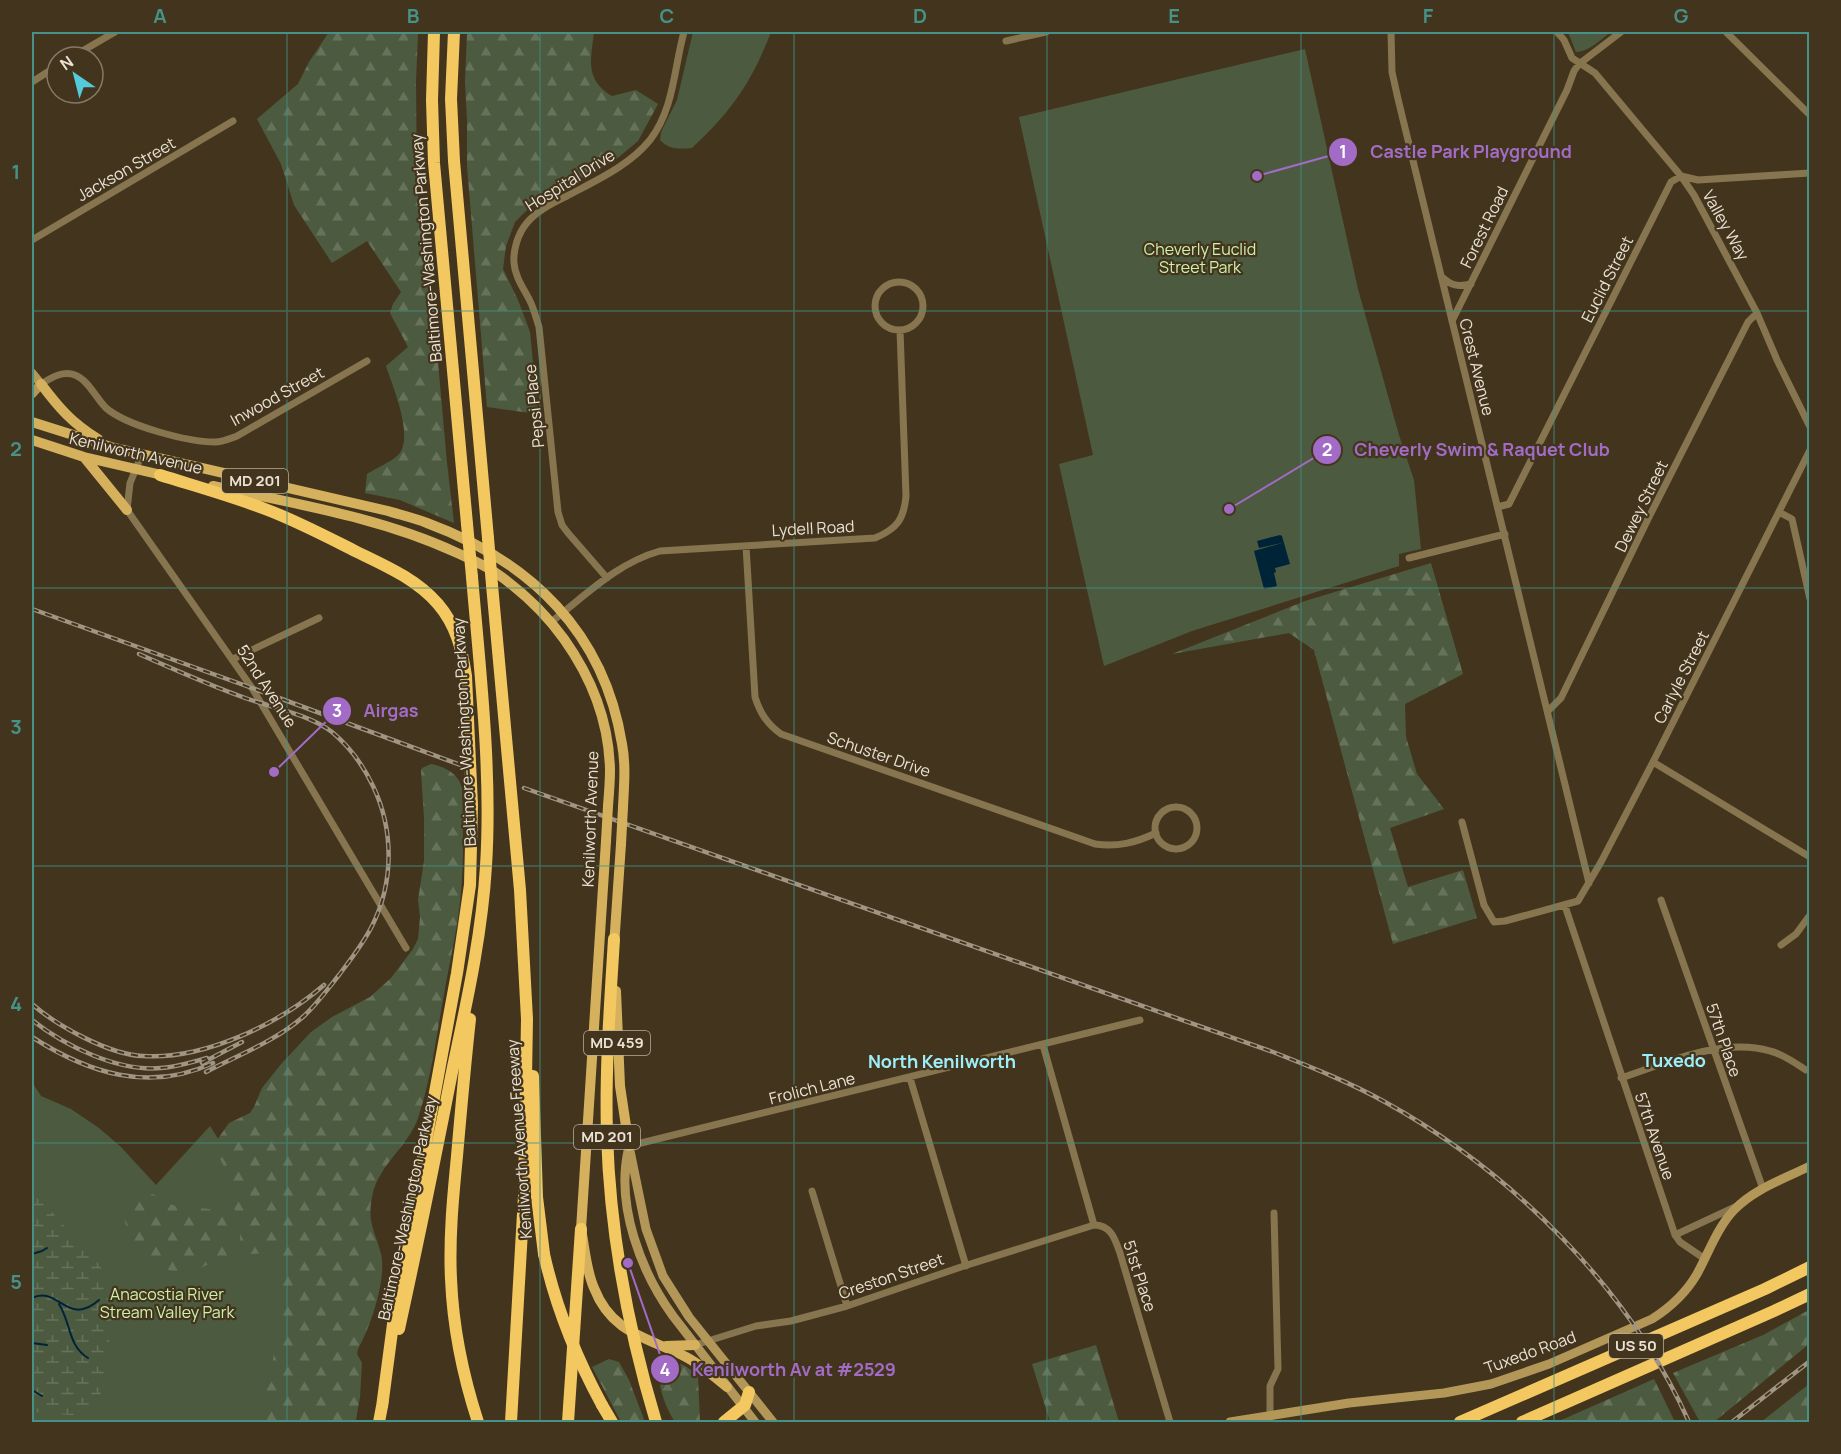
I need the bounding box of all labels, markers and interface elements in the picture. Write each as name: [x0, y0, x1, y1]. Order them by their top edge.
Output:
text: A: [153, 2, 167, 29]
text: B: [407, 2, 420, 29]
text: C: [660, 2, 674, 29]
text: D: [913, 2, 927, 29]
text: E: [1168, 2, 1180, 29]
text: F: [1423, 2, 1434, 29]
text: G: [1674, 2, 1689, 29]
north arrow: [45, 45, 105, 105]
text: N: [55, 50, 77, 75]
street label: Jackson Street: [73, 132, 179, 206]
street label: Baltimore-Washington Parkway: [405, 132, 447, 363]
callout: Castle Park Playground: [1328, 134, 1584, 170]
text: 1: [1339, 139, 1347, 163]
text: Castle Park Playground: [1370, 139, 1572, 163]
street label: Hospital Drive: [521, 144, 619, 216]
text: 1: [12, 158, 20, 185]
street label: Forest Road: [1455, 183, 1513, 271]
street label: Valley Way: [1698, 186, 1755, 265]
street label: Euclid Street: [1576, 232, 1638, 326]
park label: Cheverly Euclid Street Park: [1144, 238, 1256, 278]
street label: Crest Avenue: [1454, 316, 1500, 418]
street label: Inwood Street: [226, 361, 328, 431]
street label: Pepsi Place: [519, 363, 549, 449]
street label: Kenilworth Avenue: [67, 427, 205, 479]
callout: Cheverly Swim & Raquet Club: [1312, 432, 1622, 468]
text: 2: [10, 435, 22, 462]
text: 2: [1322, 437, 1332, 461]
text: Cheverly Swim & Raquet Club: [1354, 437, 1610, 461]
street label: Dewey Street: [1609, 456, 1673, 556]
road number: MD 201: [222, 469, 288, 493]
street label: Lydell Road: [771, 515, 855, 541]
street label: Baltimore-Washington Parkway: [447, 617, 481, 847]
street label: Carlyle Street: [1648, 627, 1714, 727]
street label: 52nd Avenue: [232, 640, 302, 732]
callout: Airgas: [322, 693, 431, 729]
text: 3: [332, 698, 342, 722]
text: Airgas: [363, 698, 419, 722]
text: 3: [10, 713, 22, 740]
street label: Schuster Drive: [824, 726, 934, 782]
street label: Kenilworth Avenue: [577, 751, 603, 887]
text: 4: [10, 990, 22, 1017]
street label: 57th Place: [1701, 1000, 1747, 1080]
road number: MD 459: [584, 1031, 650, 1055]
street label: Kenilworth Avenue Freeway: [501, 1038, 537, 1239]
district label: Tuxedo: [1642, 1048, 1706, 1072]
district label: North Kenilworth: [868, 1049, 1016, 1073]
street label: Frolich Lane: [767, 1067, 857, 1109]
street label: 57th Avenue: [1630, 1089, 1680, 1183]
street label: Baltimore-Washington Parkway: [372, 1093, 442, 1322]
road number: MD 201: [574, 1125, 640, 1149]
street label: 51st Place: [1118, 1238, 1162, 1314]
street label: Creston Street: [835, 1248, 947, 1304]
text: 5: [10, 1268, 22, 1295]
park label: Anacostia River Stream Valley Park: [100, 1283, 235, 1323]
street label: Tuxedo Road: [1481, 1325, 1579, 1379]
road number: US 50: [1609, 1334, 1663, 1358]
callout: Kenilworth Av at #2529: [650, 1351, 908, 1387]
text: 4: [660, 1357, 671, 1381]
text: Kenilworth Av at #2529: [692, 1357, 896, 1381]

